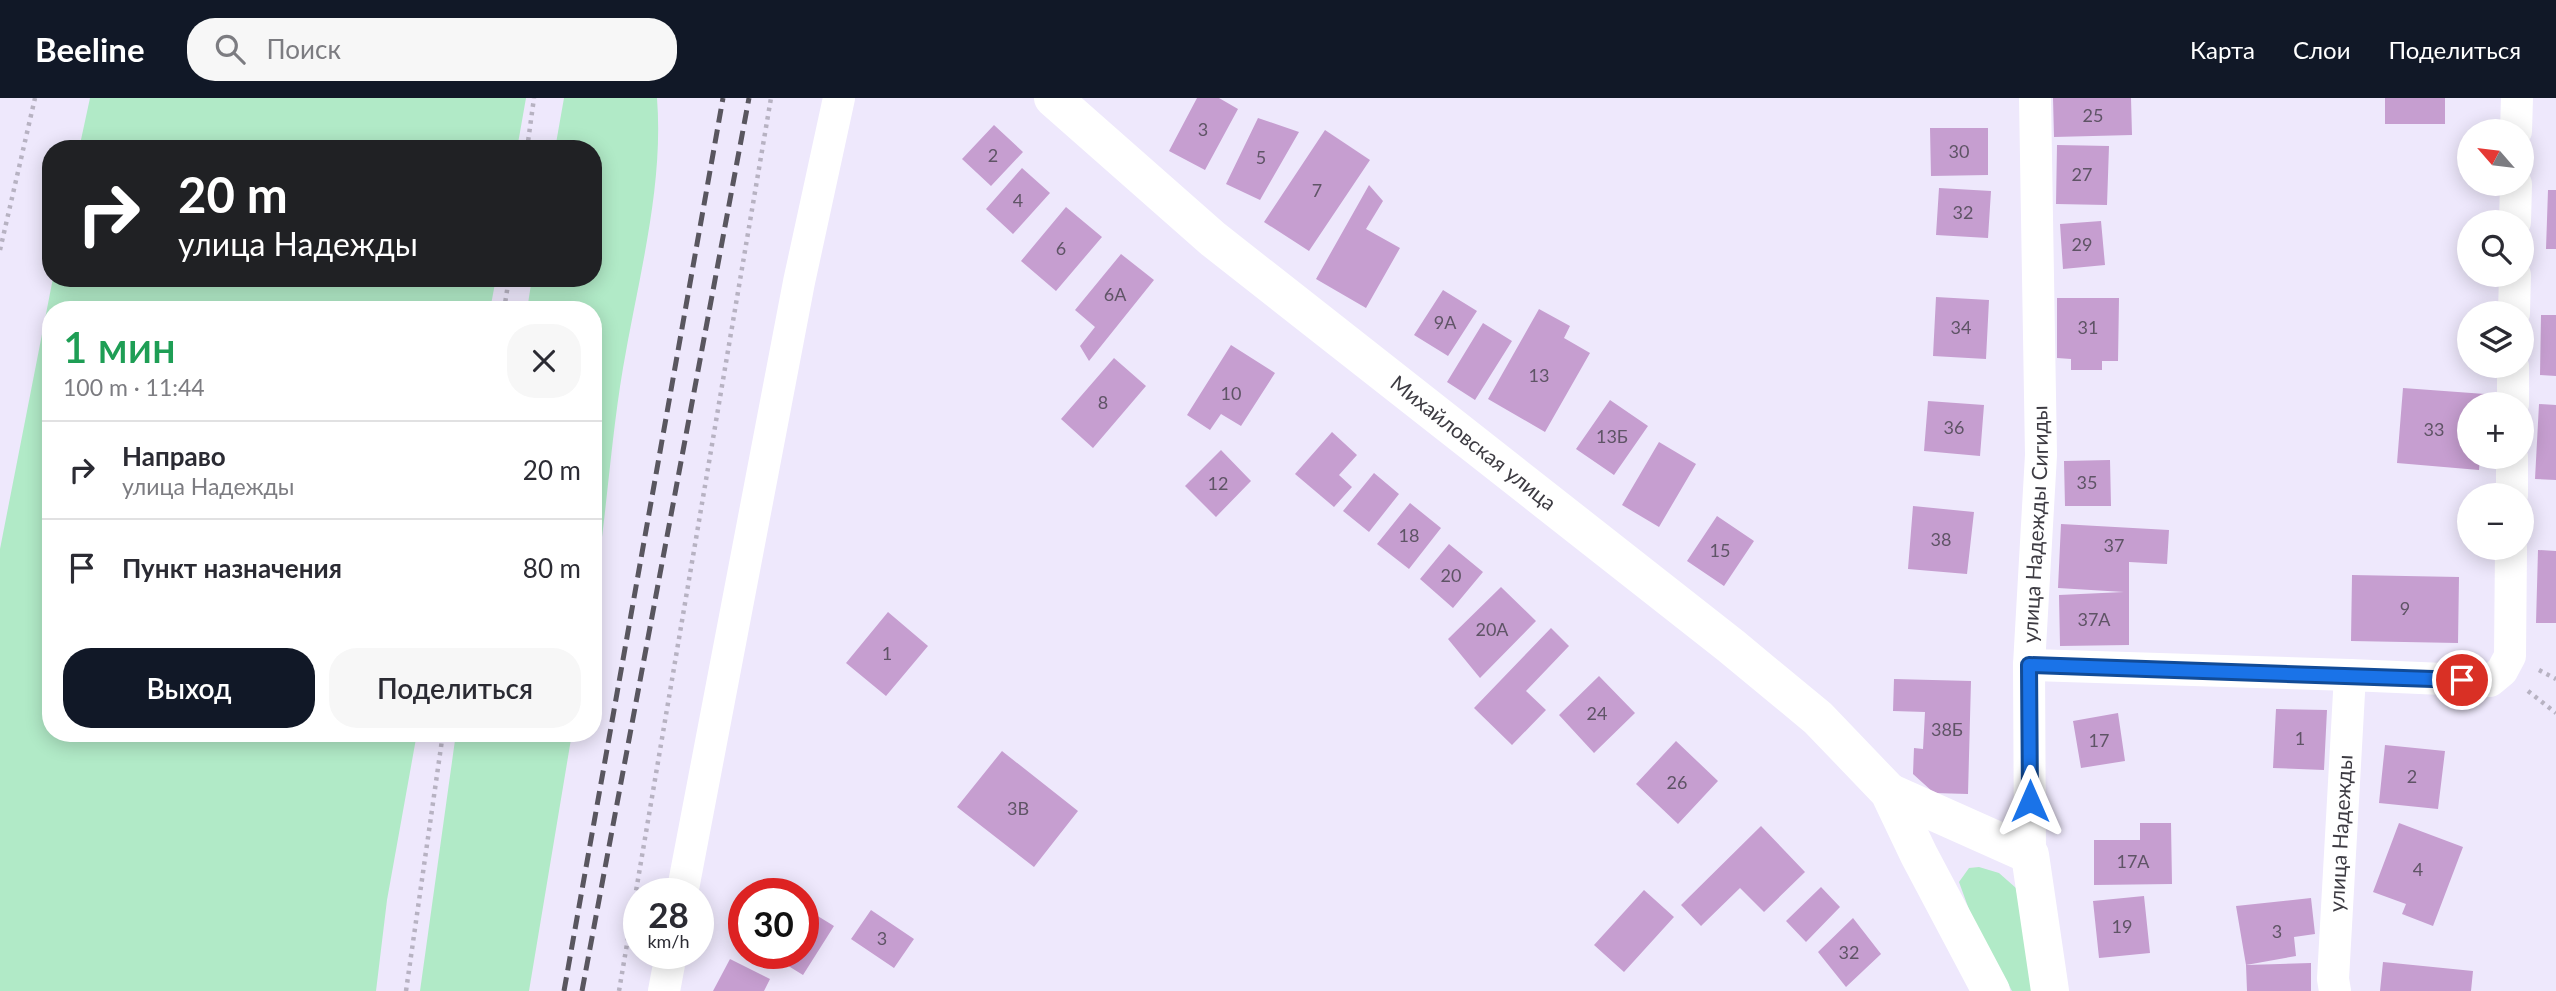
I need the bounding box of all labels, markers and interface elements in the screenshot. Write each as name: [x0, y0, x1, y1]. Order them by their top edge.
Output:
search box: [187, 18, 677, 81]
text: Beeline: [35, 29, 145, 69]
icon: search: [211, 30, 249, 68]
text: Поиск: [267, 33, 341, 65]
text: Карта: [2190, 35, 2255, 64]
text: Слои: [2293, 35, 2350, 64]
text: Поделиться: [2388, 35, 2521, 64]
house number: 25: [2083, 104, 2103, 126]
house number: 3: [1198, 118, 1208, 140]
north arrow: [2457, 119, 2534, 196]
map controls: [2457, 119, 2534, 560]
house number: 30: [1949, 140, 1969, 162]
house number: 2: [988, 144, 998, 166]
house number: 5: [1256, 146, 1266, 168]
house number: 27: [2072, 163, 2092, 185]
text: 20 m: [178, 165, 288, 223]
icon: right: [63, 168, 154, 259]
house number: 7: [1312, 179, 1322, 201]
house number: 4: [1013, 189, 1023, 211]
house number: 32: [1953, 201, 1973, 223]
button: search: [2457, 210, 2534, 287]
text: улица Надежды: [178, 224, 418, 263]
house number: 29: [2072, 233, 2092, 255]
house number: 6: [1056, 237, 1066, 259]
house number: 6А: [1104, 283, 1127, 305]
button: layers: [2457, 301, 2534, 378]
house number: 9А: [1434, 311, 1457, 333]
house number: 34: [1951, 316, 1971, 338]
house number: 31: [2078, 316, 2098, 338]
text: 1 мин: [63, 322, 176, 372]
button: close: [507, 324, 581, 398]
house number: 13: [1529, 364, 1549, 386]
street label: Михайловская улица: [1386, 369, 1562, 515]
text: 100 m · 11:44: [63, 373, 205, 401]
house number: 10: [1221, 382, 1241, 404]
house number: 8: [1098, 391, 1108, 413]
button: +: [2457, 392, 2534, 469]
street label: улица Надежды Сигиды: [2016, 405, 2052, 644]
house number: 36: [1944, 416, 1964, 438]
house number: 33: [2424, 418, 2444, 440]
house number: 13Б: [1596, 425, 1628, 447]
text: Направо: [122, 440, 226, 472]
icon: right: [63, 451, 101, 489]
text: 20 m: [523, 454, 581, 486]
house number: 35: [2077, 471, 2097, 493]
text: улица Надежды: [122, 472, 294, 500]
house number: 12: [1208, 472, 1228, 494]
button: −: [2457, 483, 2534, 560]
house number: 18: [1399, 524, 1419, 546]
house number: 38: [1931, 528, 1951, 550]
house number: 37: [2104, 534, 2124, 556]
house number: 15: [1710, 539, 1730, 561]
icon: arrive: [63, 549, 101, 587]
text: Пункт назначения: [122, 552, 342, 584]
text: 80 m: [523, 552, 581, 584]
house number: 20: [1441, 564, 1461, 586]
house number: 9: [2400, 597, 2410, 619]
house number: 37А: [2077, 608, 2111, 630]
house number: 20А: [1475, 618, 1509, 640]
house number: 1: [882, 642, 892, 664]
button: Выход: [63, 648, 315, 728]
button: Поделиться: [329, 648, 581, 728]
pin: [2432, 650, 2492, 710]
icon: arrive: [2443, 661, 2481, 699]
house number: 24: [1587, 702, 1607, 724]
house number: 38Б: [1931, 718, 1963, 740]
house number: 1: [2295, 727, 2305, 749]
house number: 17: [2089, 729, 2109, 751]
street label: улица Надежды: [2323, 754, 2357, 913]
position arrow: [1993, 764, 2067, 838]
house number: 2: [2407, 765, 2417, 787]
house number: 26: [1667, 771, 1687, 793]
house number: 3В: [1007, 797, 1029, 819]
house number: 17А: [2116, 850, 2150, 872]
house number: 4: [2413, 858, 2423, 880]
speed limit sign: 30: [728, 878, 819, 969]
text: 28: [648, 893, 689, 935]
house number: 19: [2112, 915, 2132, 937]
house number: 3: [2272, 920, 2282, 942]
house number: 3: [877, 927, 887, 949]
text: km/h: [647, 930, 690, 952]
house number: 32: [1839, 941, 1859, 963]

